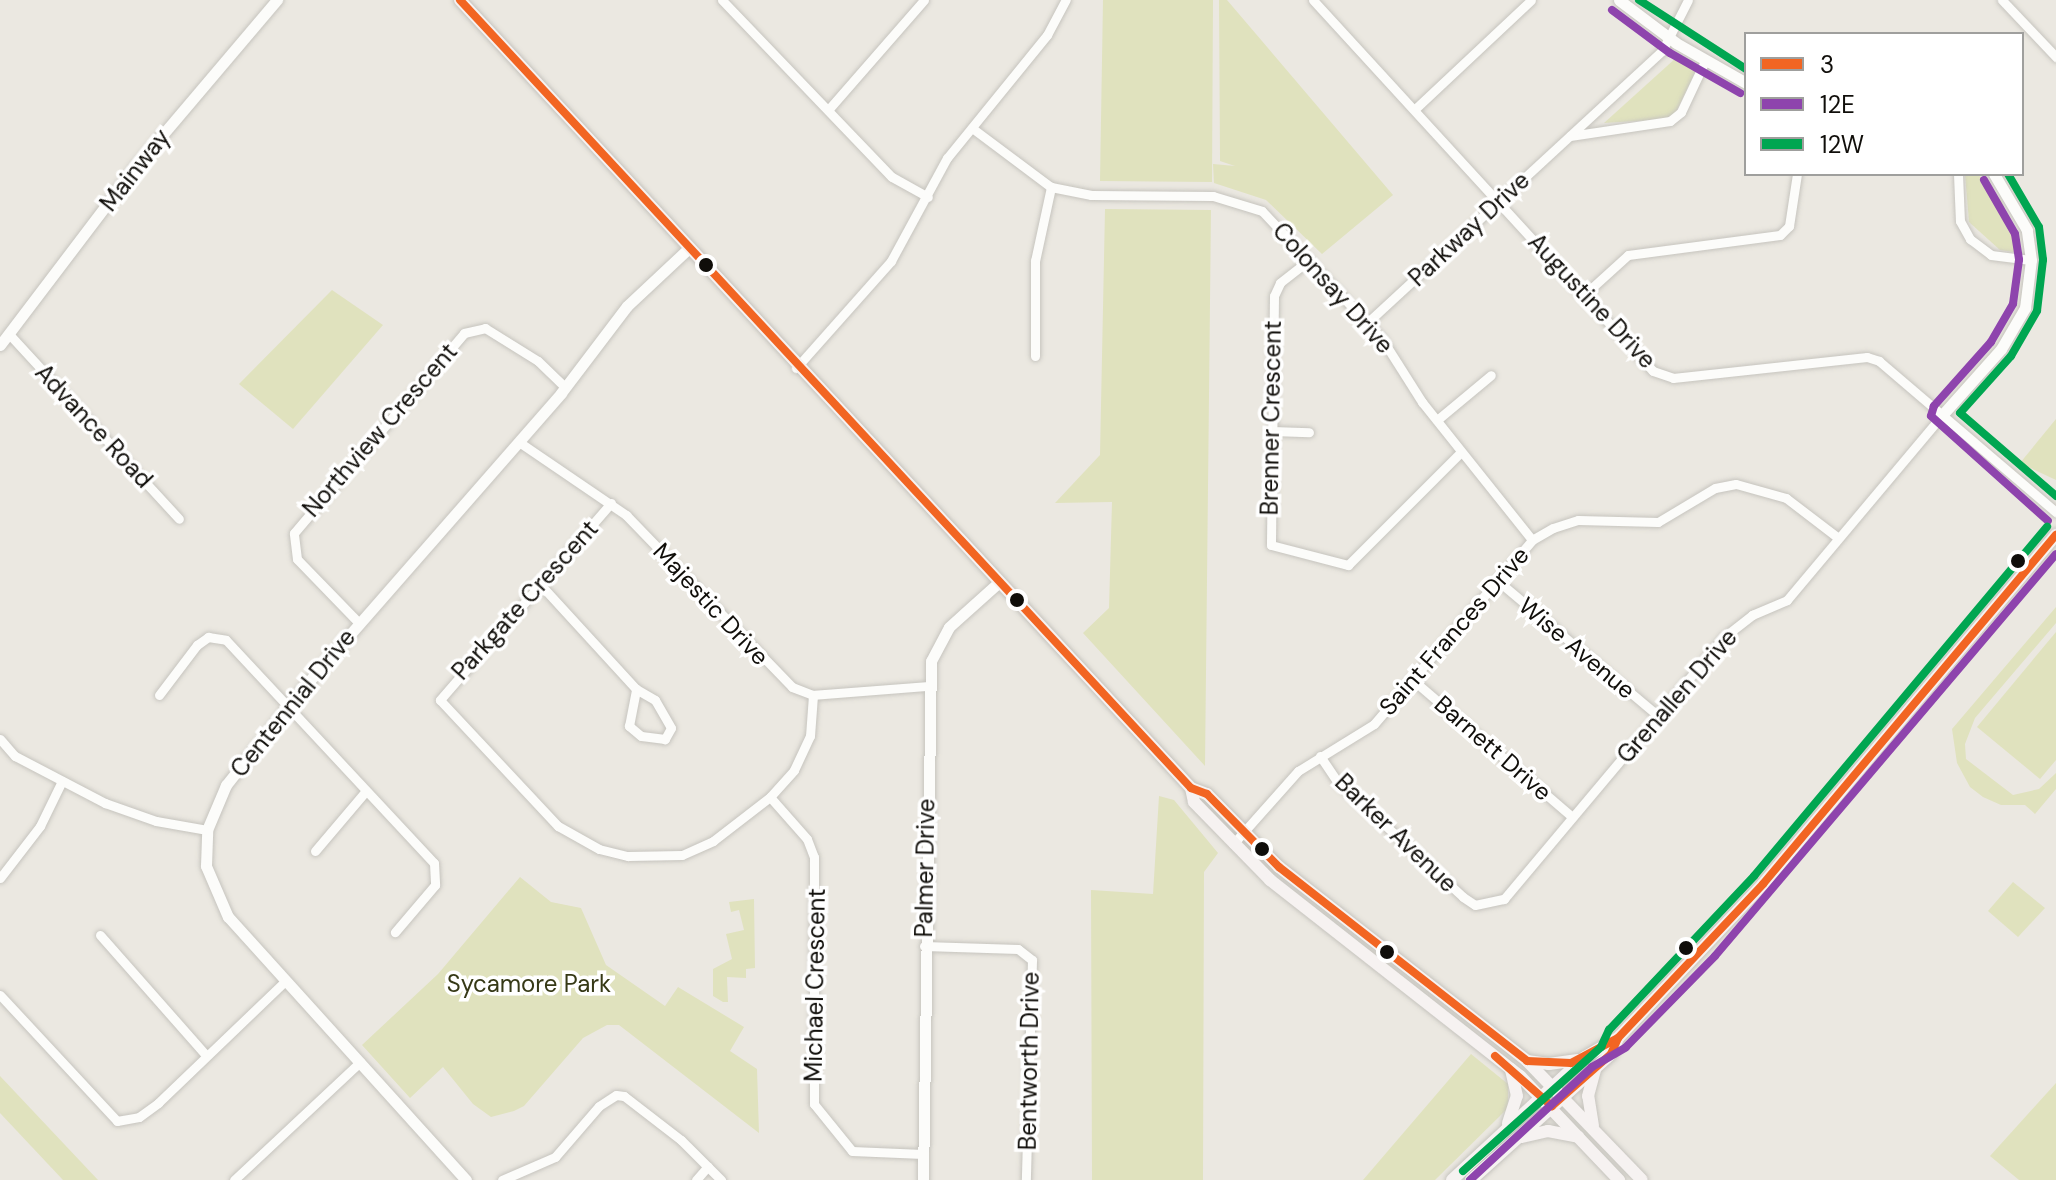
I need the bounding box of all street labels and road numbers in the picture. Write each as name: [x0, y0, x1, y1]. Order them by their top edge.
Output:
street label: Mainway: [94, 123, 176, 217]
street label: Parkway Drive: [1403, 166, 1535, 292]
street label: Colonsay Drive: [1267, 217, 1399, 359]
street label: Augustine Drive: [1522, 228, 1662, 374]
street label: Brenner Crescent: [1255, 320, 1287, 516]
street label: Northview Crescent: [297, 337, 463, 523]
street label: Advance Road: [29, 358, 159, 494]
street label: Parkgate Crescent: [446, 514, 604, 686]
street label: Majestic Drive: [647, 537, 775, 671]
street label: Saint Frances Drive: [1373, 541, 1535, 721]
street label: Wise Avenue: [1513, 591, 1641, 705]
street label: Centennial Drive: [224, 623, 362, 783]
street label: Grenallen Drive: [1611, 623, 1743, 769]
street label: Barnett Drive: [1429, 689, 1557, 807]
street label: Barker Avenue: [1329, 768, 1463, 898]
street label: Palmer Drive: [909, 798, 941, 938]
street label: Michael Crescent: [799, 888, 831, 1082]
street label: Bentworth Drive: [1013, 971, 1045, 1151]

